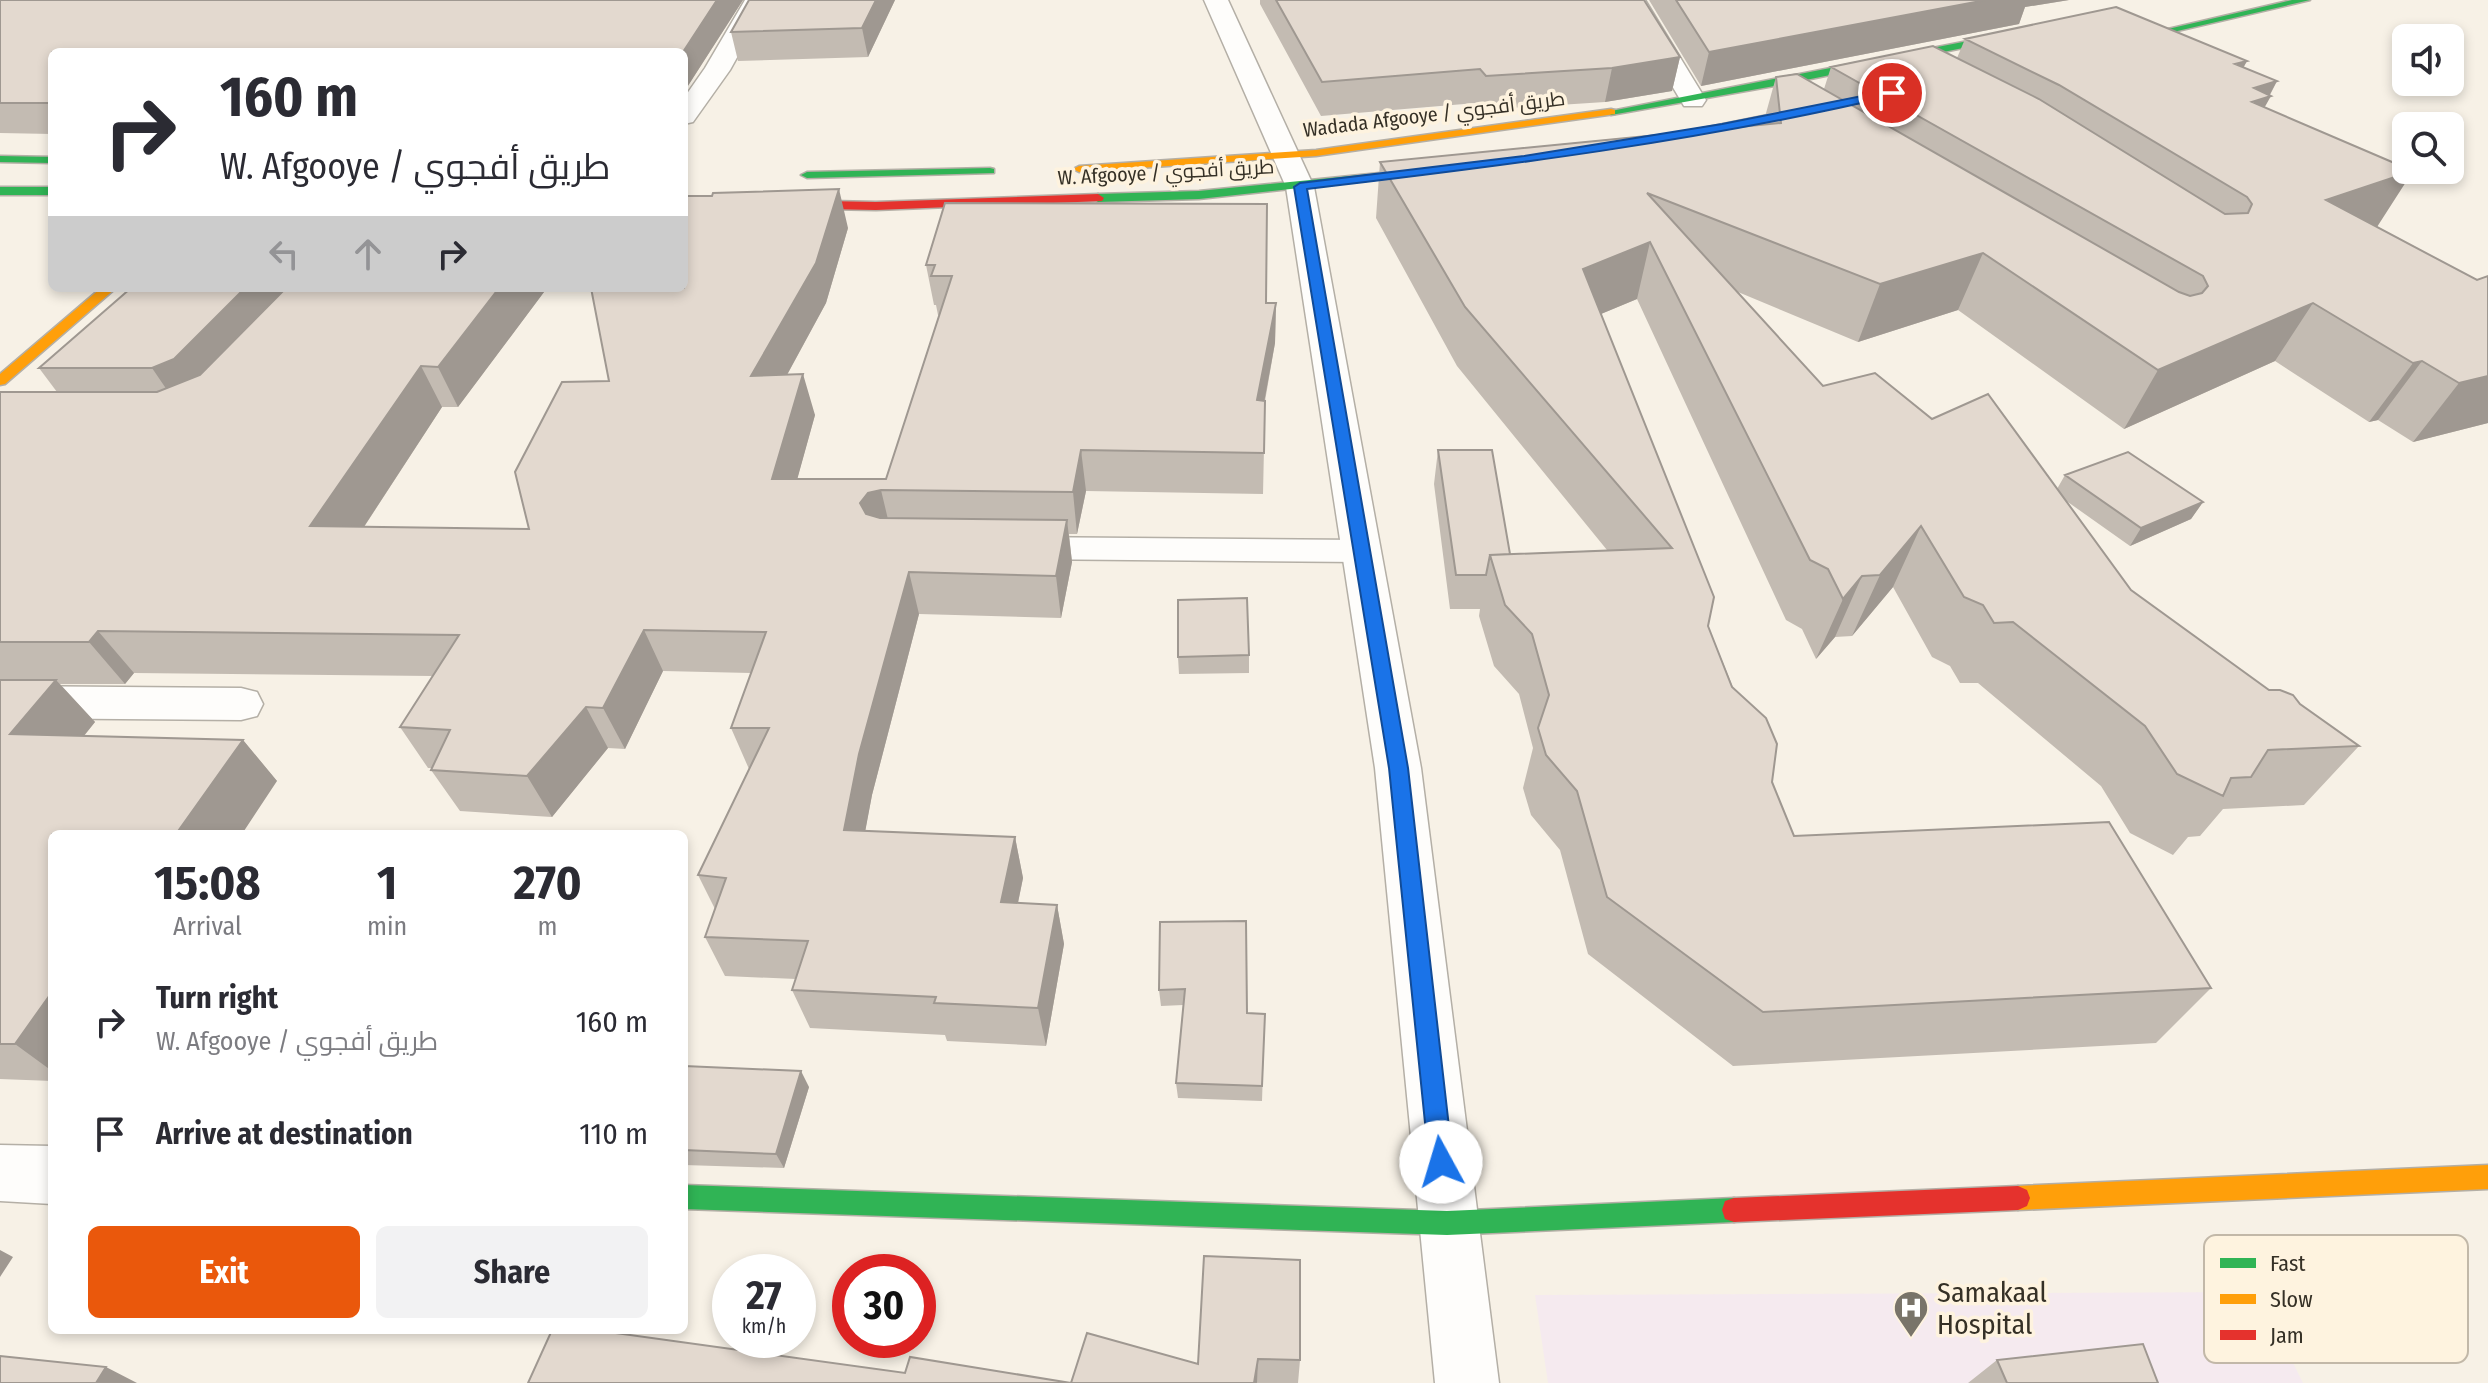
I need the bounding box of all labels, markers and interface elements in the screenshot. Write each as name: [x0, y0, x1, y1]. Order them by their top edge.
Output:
map controls: [2392, 24, 2464, 184]
button: sound: [2392, 24, 2464, 96]
pin: [1858, 59, 1926, 127]
text: 160 m: [220, 64, 358, 131]
icon: arrive: [1870, 71, 1914, 115]
icon: right: [88, 80, 192, 184]
street label: Wadada Afgooye / طريق أفجوي: [1302, 86, 1567, 146]
button: search: [2392, 112, 2464, 184]
text: W. Afgooye / طريق أفجوي: [220, 145, 611, 189]
street label: W. Afgooye / طريق أفجوي: [1057, 154, 1275, 194]
icon: left: [262, 232, 306, 276]
icon: ahead: [346, 232, 390, 276]
icon: right: [430, 232, 474, 276]
text: 15:08: [154, 854, 261, 912]
text: 1: [377, 854, 397, 912]
text: 270: [513, 854, 582, 912]
text: Arrival: [173, 911, 242, 942]
text: min: [367, 911, 407, 942]
text: m: [538, 911, 558, 942]
text: Turn right: [156, 980, 278, 1016]
icon: right: [88, 1000, 132, 1044]
text: 160 m: [576, 1004, 648, 1040]
text: W. Afgooye / طريق أفجوي: [156, 1026, 438, 1057]
icon: arrive: [88, 1112, 132, 1156]
text: Arrive at destination: [156, 1116, 413, 1152]
text: 110 m: [579, 1116, 648, 1152]
position arrow: [1399, 1120, 1483, 1204]
button: Exit: [88, 1226, 360, 1318]
button: Share: [376, 1226, 648, 1318]
legend: [2204, 1235, 2468, 1363]
text: Fast: [2270, 1250, 2306, 1277]
speed limit sign: 30: [832, 1254, 936, 1358]
text: 27: [746, 1272, 782, 1320]
place label: Samakaal Hospital: [1937, 1276, 2047, 1341]
text: Slow: [2270, 1286, 2313, 1313]
hospital icon: Samakaal Hospital: [1892, 1289, 1930, 1339]
text: km/h: [742, 1314, 786, 1338]
text: Jam: [2270, 1322, 2304, 1349]

